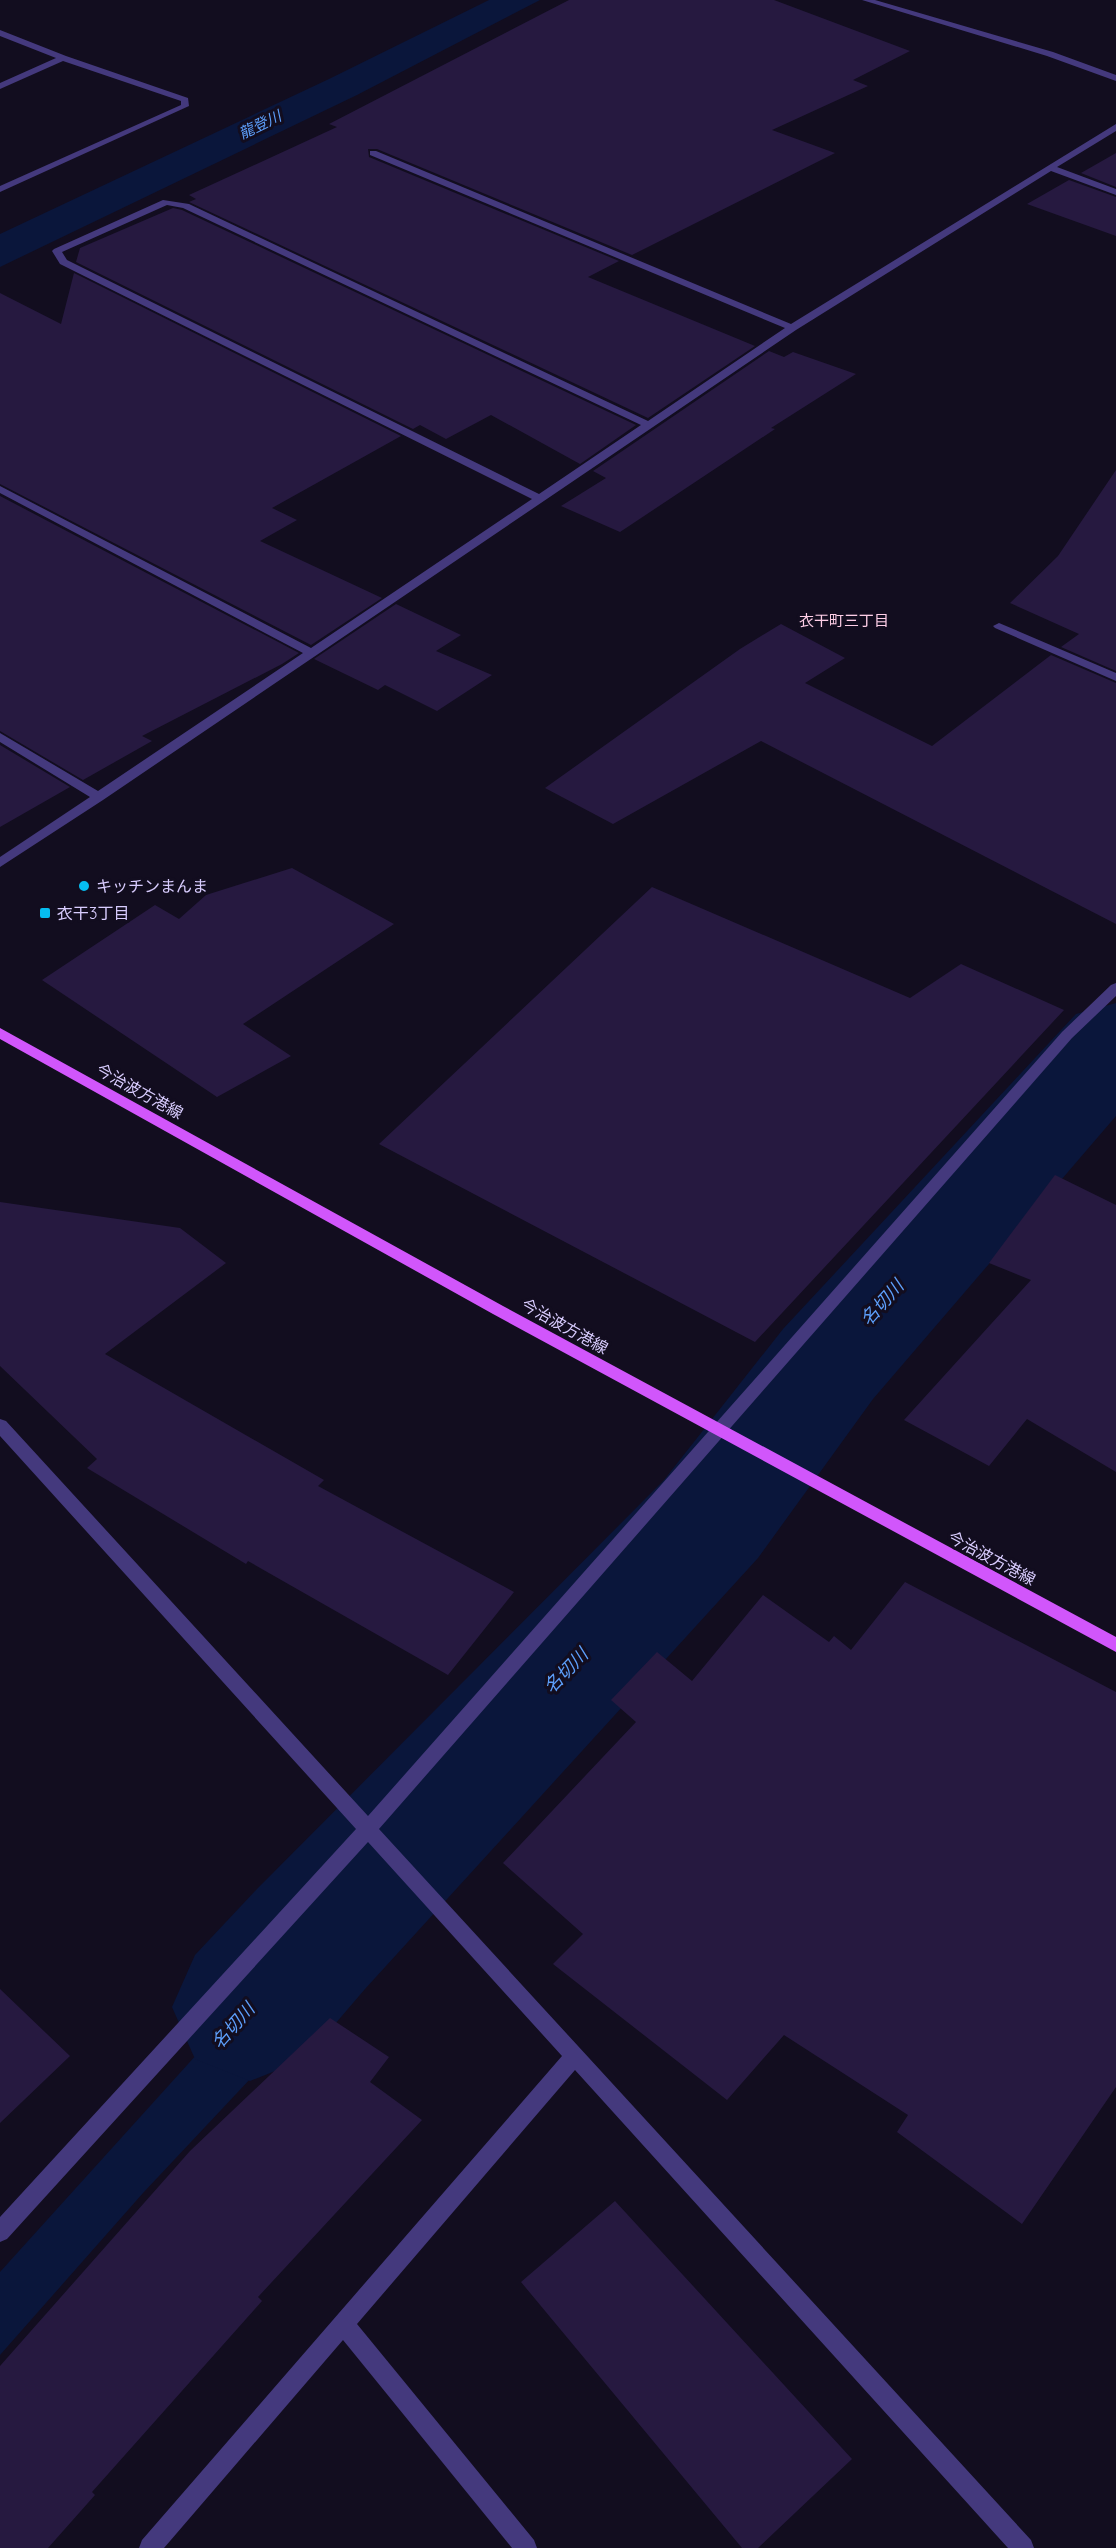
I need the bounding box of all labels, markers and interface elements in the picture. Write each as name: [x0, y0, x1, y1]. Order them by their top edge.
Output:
water label: 龍登川: [235, 105, 286, 143]
district label: 衣干町三丁目: [799, 611, 889, 630]
place label: キッチンまんま: [96, 876, 208, 896]
marker: キッチンまんま: [77, 879, 91, 893]
place label: 衣干3丁目: [57, 903, 129, 923]
marker: 衣干3丁目: [38, 906, 52, 920]
street label: 今治波方港線: [93, 1059, 187, 1123]
water label: 名切川: [855, 1273, 910, 1330]
street label: 今治波方港線: [518, 1294, 612, 1358]
street label: 今治波方港線: [945, 1527, 1039, 1589]
water label: 名切川: [539, 1642, 594, 1698]
water label: 名切川: [206, 1996, 261, 2053]

